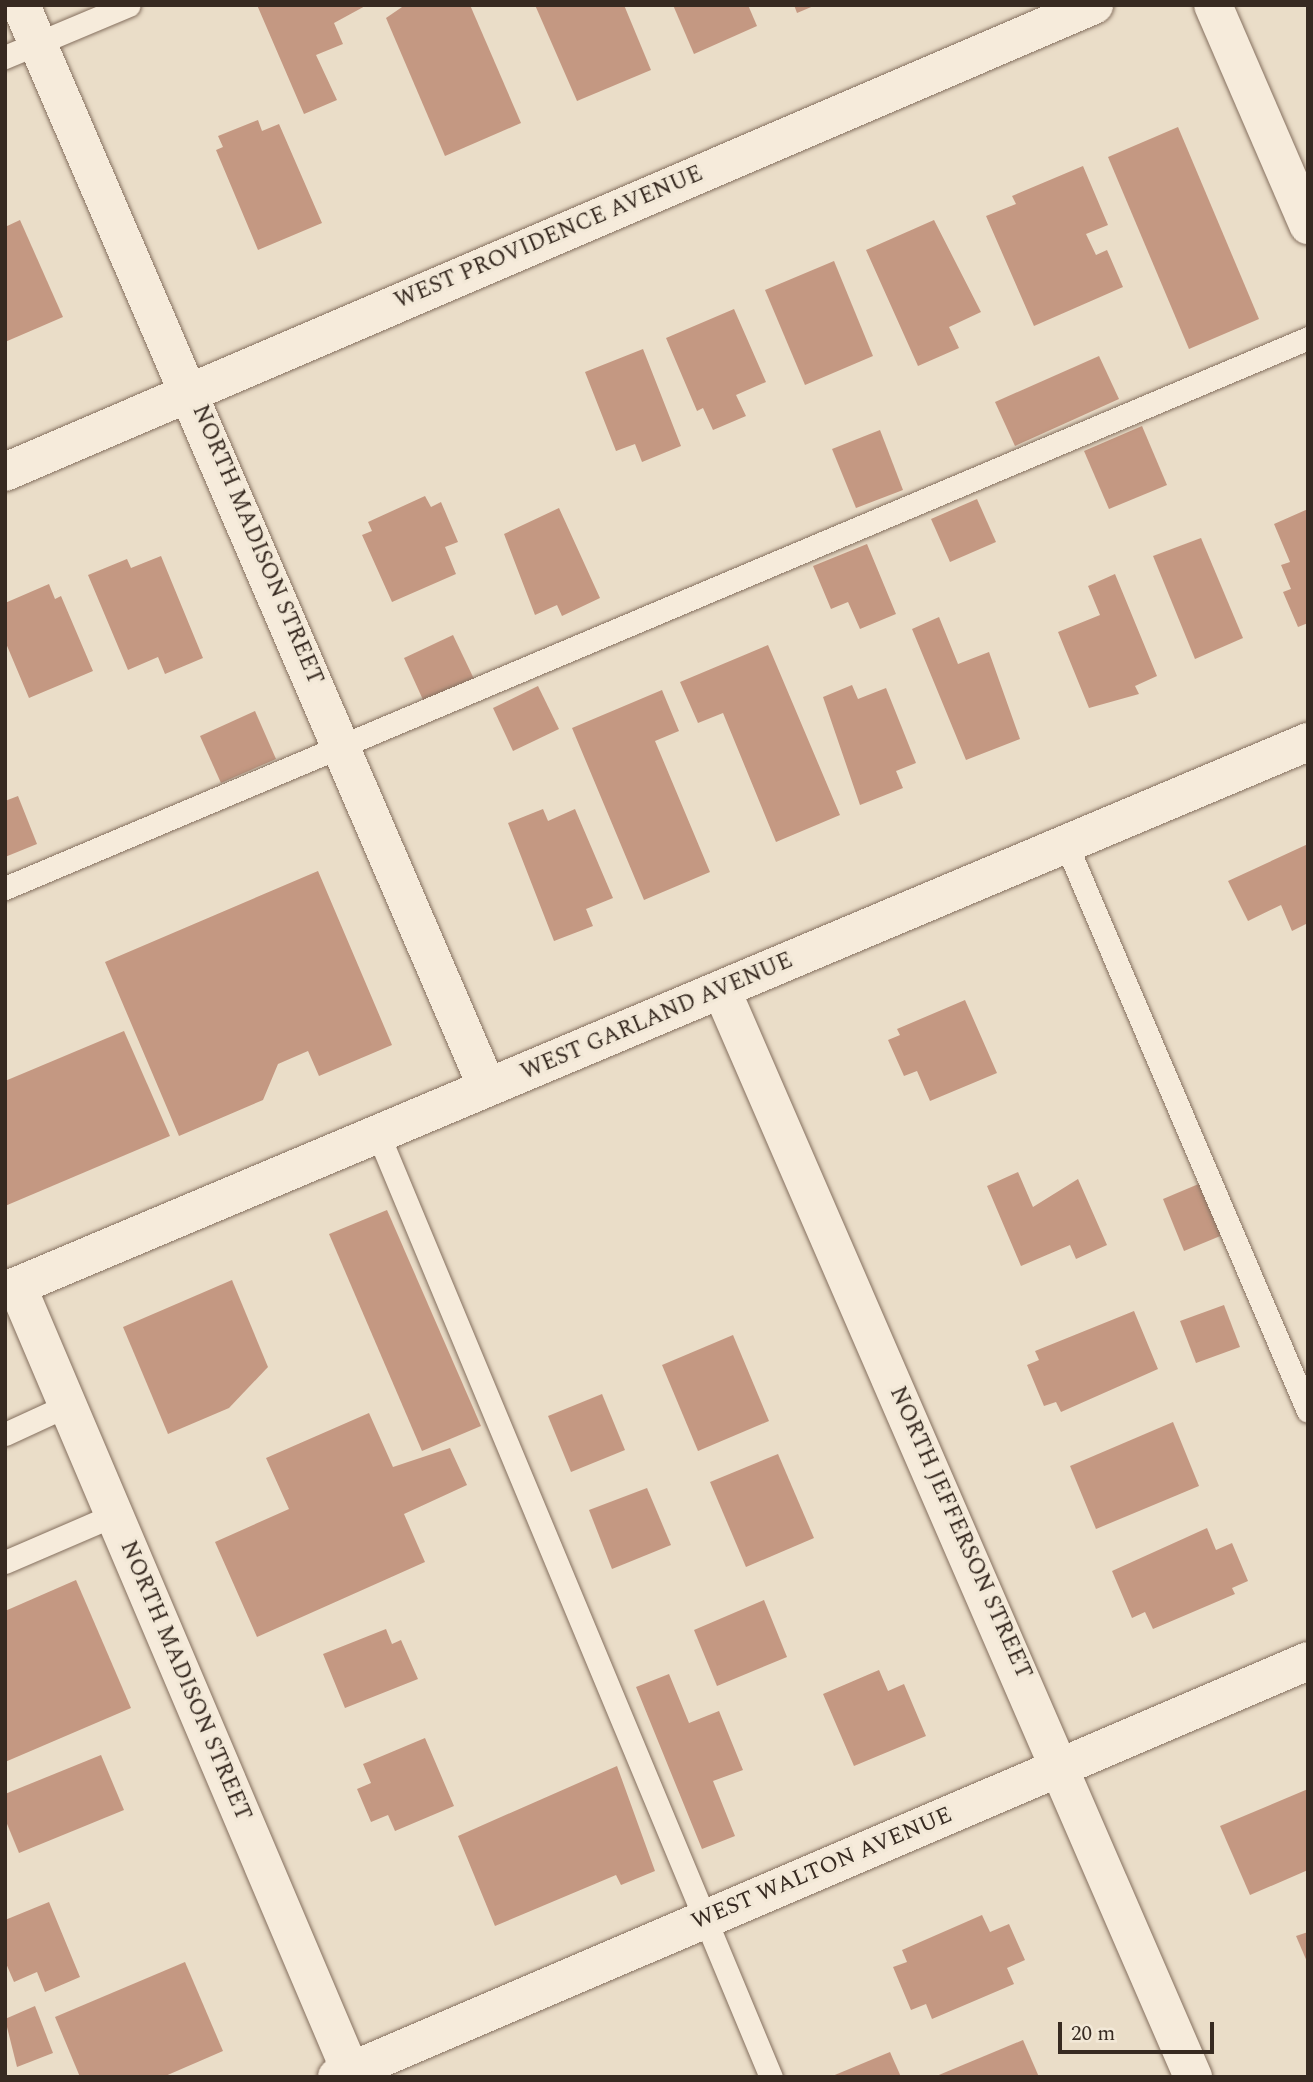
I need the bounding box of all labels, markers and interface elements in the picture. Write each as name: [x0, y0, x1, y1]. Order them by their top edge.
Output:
street label: WEST PROVIDENCE AVENUE: [391, 160, 707, 316]
street label: NORTH MADISON STREET: [185, 401, 329, 689]
street label: WEST GARLAND AVENUE: [517, 947, 797, 1087]
street label: NORTH JEFFERSON STREET: [883, 1382, 1037, 1684]
street label: NORTH MADISON STREET: [113, 1537, 257, 1825]
street label: WEST WALTON AVENUE: [688, 1802, 956, 1936]
scale bar: [1061, 2008, 1217, 2052]
text: 20 m: [1071, 2018, 1115, 2050]

